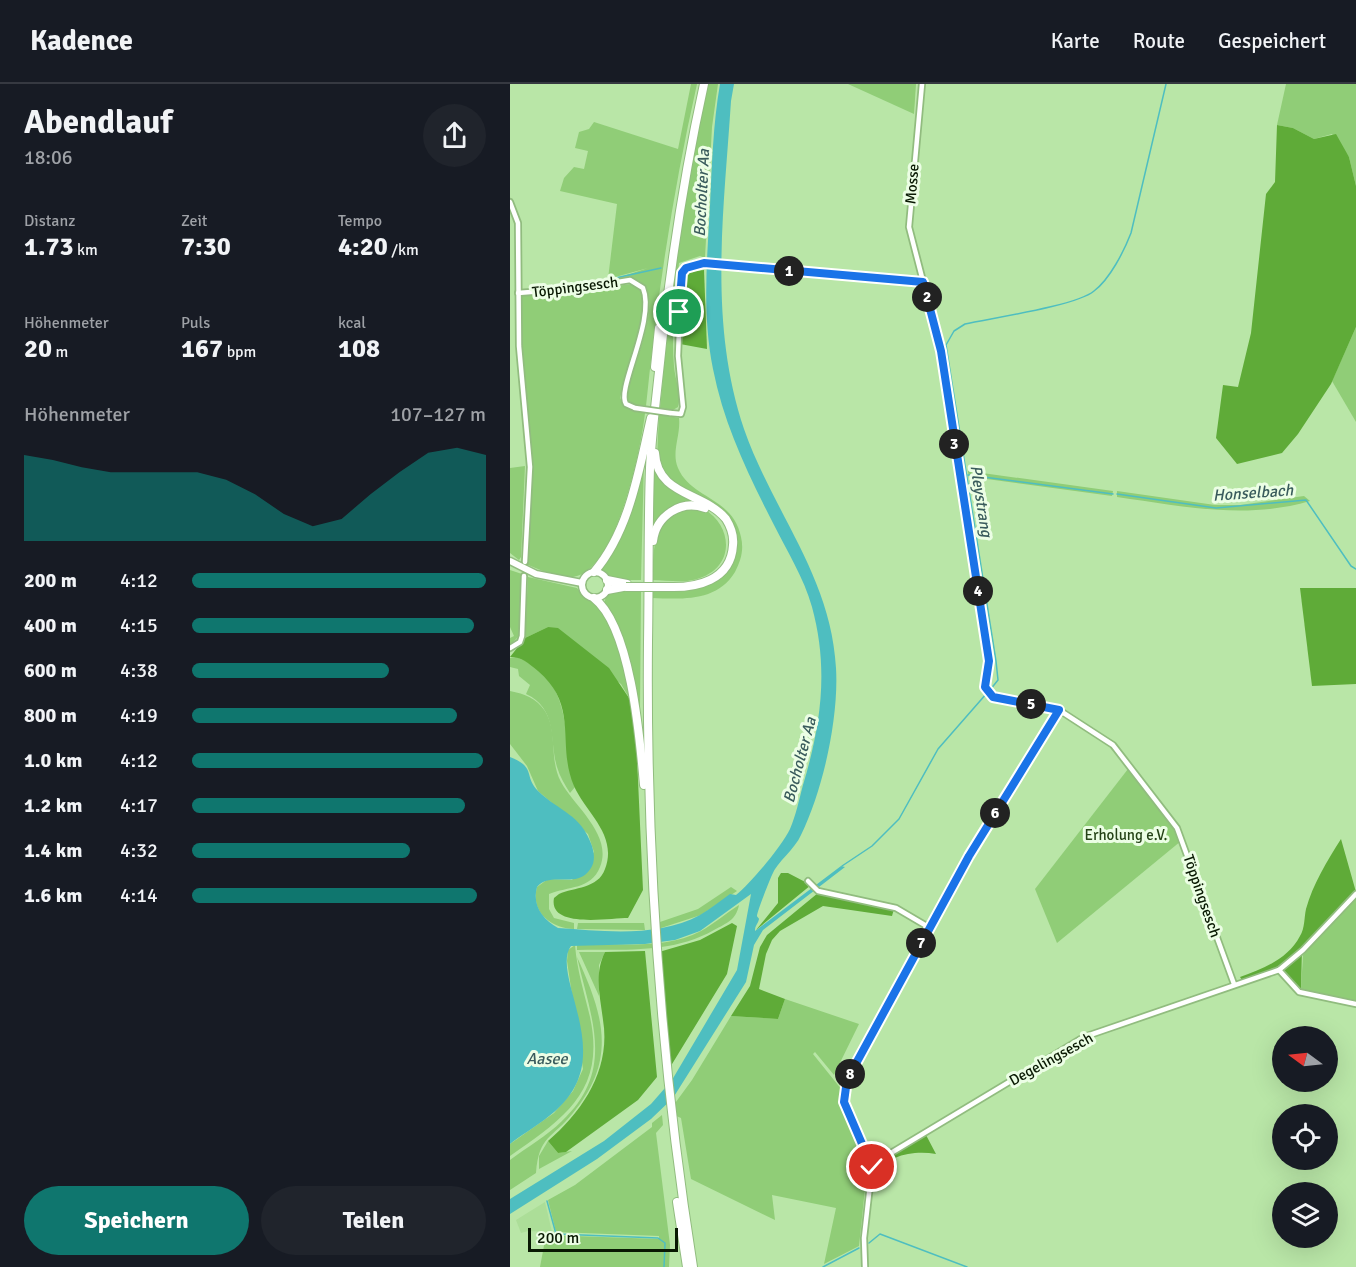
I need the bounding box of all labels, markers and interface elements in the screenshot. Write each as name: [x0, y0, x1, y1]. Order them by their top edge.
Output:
text: Kadence: [30, 24, 133, 58]
text: Karte: [1051, 28, 1100, 54]
text: Route: [1133, 28, 1185, 54]
text: Gespeichert: [1218, 28, 1326, 54]
text: Abendlauf: [24, 102, 172, 143]
button: share: [423, 104, 486, 167]
text: 18:06: [24, 145, 73, 170]
water label: Bocholter Aa: [690, 148, 714, 237]
street label: Mosse: [901, 163, 923, 205]
text: Distanz: [24, 211, 75, 231]
text: Zeit: [181, 211, 207, 231]
text: Tempo: [338, 211, 382, 231]
text: 1.73: [24, 231, 74, 263]
text: 7:30: [181, 231, 231, 263]
text: 4:20: [338, 231, 388, 263]
text: km: [74, 240, 98, 260]
text: /km: [388, 240, 419, 260]
pin: 1: [774, 256, 804, 286]
text: 1: [785, 261, 793, 281]
street label: Töppingsesch: [531, 273, 619, 301]
pin: 2: [912, 282, 942, 312]
pin: [653, 286, 704, 337]
text: 2: [923, 287, 931, 307]
icon: arrive: [662, 295, 695, 328]
text: Höhenmeter: [24, 313, 109, 333]
text: Puls: [181, 313, 210, 333]
text: kcal: [338, 313, 366, 333]
text: 20: [24, 333, 52, 365]
text: 167: [181, 333, 223, 365]
text: 108: [338, 333, 380, 365]
text: m: [52, 342, 68, 362]
text: bpm: [223, 342, 256, 362]
text: Höhenmeter: [24, 402, 130, 427]
text: 107–127 m: [390, 402, 486, 427]
pin: 3: [939, 429, 969, 459]
text: 3: [950, 434, 958, 454]
water label: Pleystrang: [965, 464, 997, 540]
water label: Honselbach: [1212, 480, 1295, 506]
text: 200 m: [24, 568, 77, 593]
text: 4:12: [120, 568, 158, 593]
pin: 4: [963, 576, 993, 606]
text: 4: [974, 581, 982, 601]
text: 400 m: [24, 613, 77, 638]
text: 4:15: [120, 613, 158, 638]
text: 600 m: [24, 658, 77, 683]
text: 4:38: [120, 658, 158, 683]
pin: 5: [1016, 689, 1046, 719]
text: 5: [1027, 694, 1035, 714]
text: 800 m: [24, 703, 77, 728]
text: 4:19: [120, 703, 158, 728]
water label: Bocholter Aa: [779, 714, 821, 805]
text: 1.0 km: [24, 748, 82, 773]
text: 4:12: [120, 748, 158, 773]
text: 1.2 km: [24, 793, 82, 818]
text: 4:17: [120, 793, 158, 818]
pin: 6: [980, 798, 1010, 828]
text: 6: [991, 803, 999, 823]
park label: Erholung e.V.: [1084, 826, 1168, 844]
text: 1.4 km: [24, 838, 82, 863]
text: 4:32: [120, 838, 158, 863]
street label: Töppingsesch: [1179, 852, 1225, 940]
text: 1.6 km: [24, 883, 82, 908]
text: 4:14: [120, 883, 158, 908]
pin: 7: [906, 928, 936, 958]
text: 7: [917, 933, 925, 953]
north arrow: [1272, 1026, 1338, 1092]
map controls: [1272, 1026, 1338, 1248]
street label: Degelingsesch: [1006, 1029, 1096, 1089]
water label: Aasee: [527, 1049, 568, 1069]
pin: 8: [835, 1059, 865, 1089]
text: 8: [846, 1064, 854, 1084]
button: locate: [1272, 1104, 1338, 1170]
pin: [846, 1141, 897, 1192]
icon: check: [855, 1150, 888, 1183]
button: layers: [1272, 1182, 1338, 1248]
button: Speichern: [24, 1186, 249, 1255]
button: Teilen: [261, 1186, 486, 1255]
scale bar: [528, 1225, 678, 1252]
text: 200 m: [537, 1228, 579, 1248]

